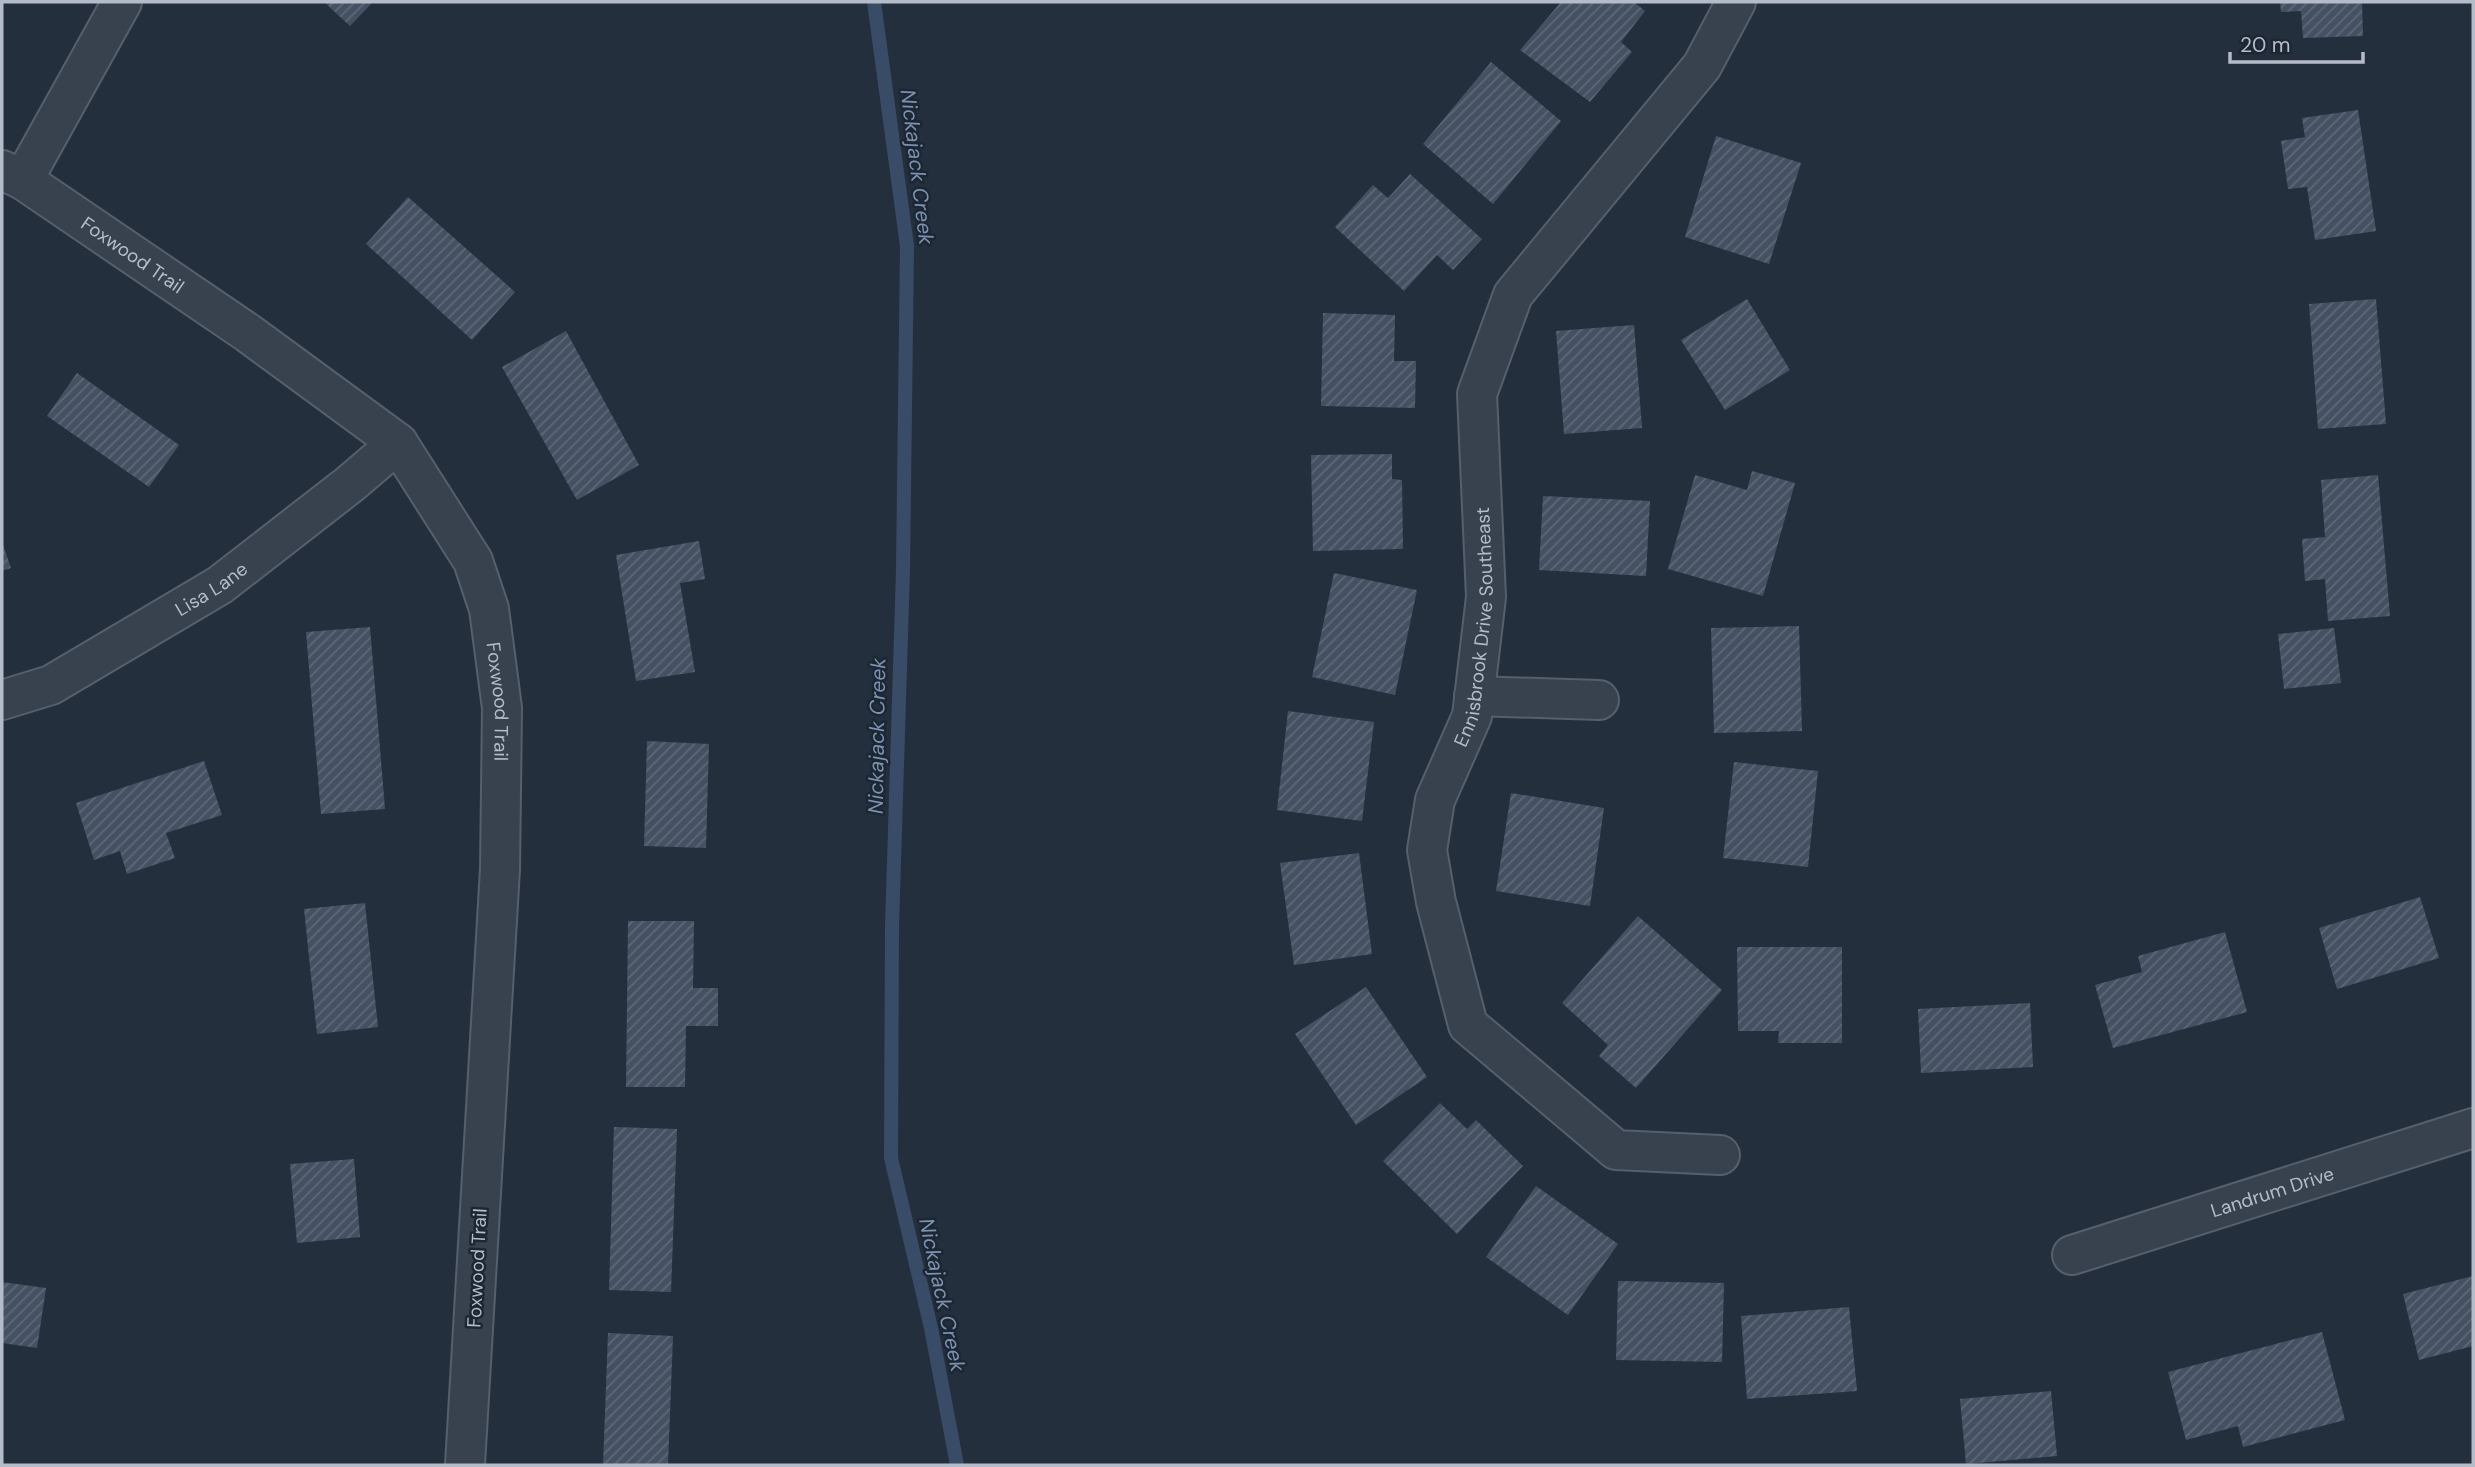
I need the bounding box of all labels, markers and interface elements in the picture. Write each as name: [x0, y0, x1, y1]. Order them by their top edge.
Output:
scale bar: [2230, 21, 2363, 65]
text: 20 m: [2240, 31, 2291, 59]
water label: Nickajack Creek: [894, 88, 940, 247]
street label: Foxwood Trail: [76, 211, 189, 299]
street label: Ennisbrook Drive Southeast: [1448, 507, 1498, 750]
street label: Lisa Lane: [170, 556, 252, 621]
street label: Foxwood Trail: [481, 641, 514, 761]
water label: Nickajack Creek: [862, 657, 892, 814]
street label: Landrum Drive: [2207, 1160, 2337, 1223]
street label: Foxwood Trail: [461, 1208, 493, 1328]
water label: Nickajack Creek: [912, 1216, 972, 1375]

